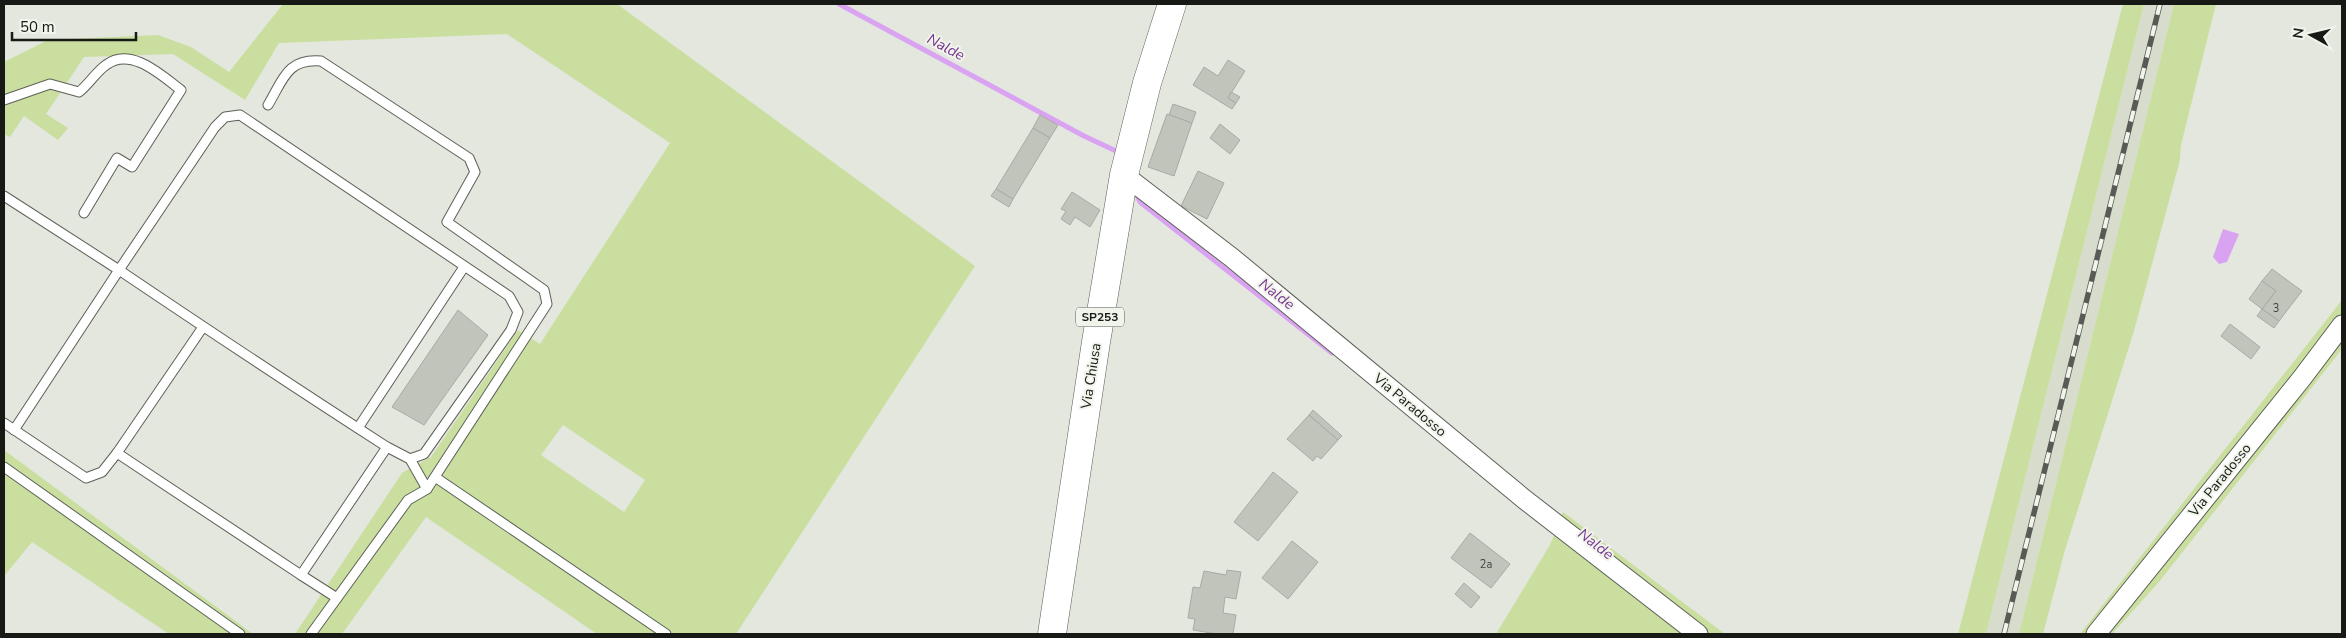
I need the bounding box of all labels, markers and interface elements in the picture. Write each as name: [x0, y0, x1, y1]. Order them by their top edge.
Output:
scale bar: [12, 10, 136, 42]
north arrow: [2286, 10, 2336, 60]
text: 50 m: [20, 17, 55, 37]
text: N: [2288, 27, 2309, 40]
water label: Nalde: [924, 29, 968, 65]
water label: Nalde: [1255, 274, 1299, 314]
house number: 3: [2273, 301, 2279, 316]
road number: SP253: [1076, 308, 1124, 326]
street label: Via Chiusa: [1076, 342, 1106, 411]
street label: Via Paradosso: [1369, 368, 1451, 441]
street label: Via Paradosso: [2184, 439, 2256, 522]
water label: Nalde: [1574, 524, 1618, 564]
house number: 2a: [1480, 557, 1492, 572]

